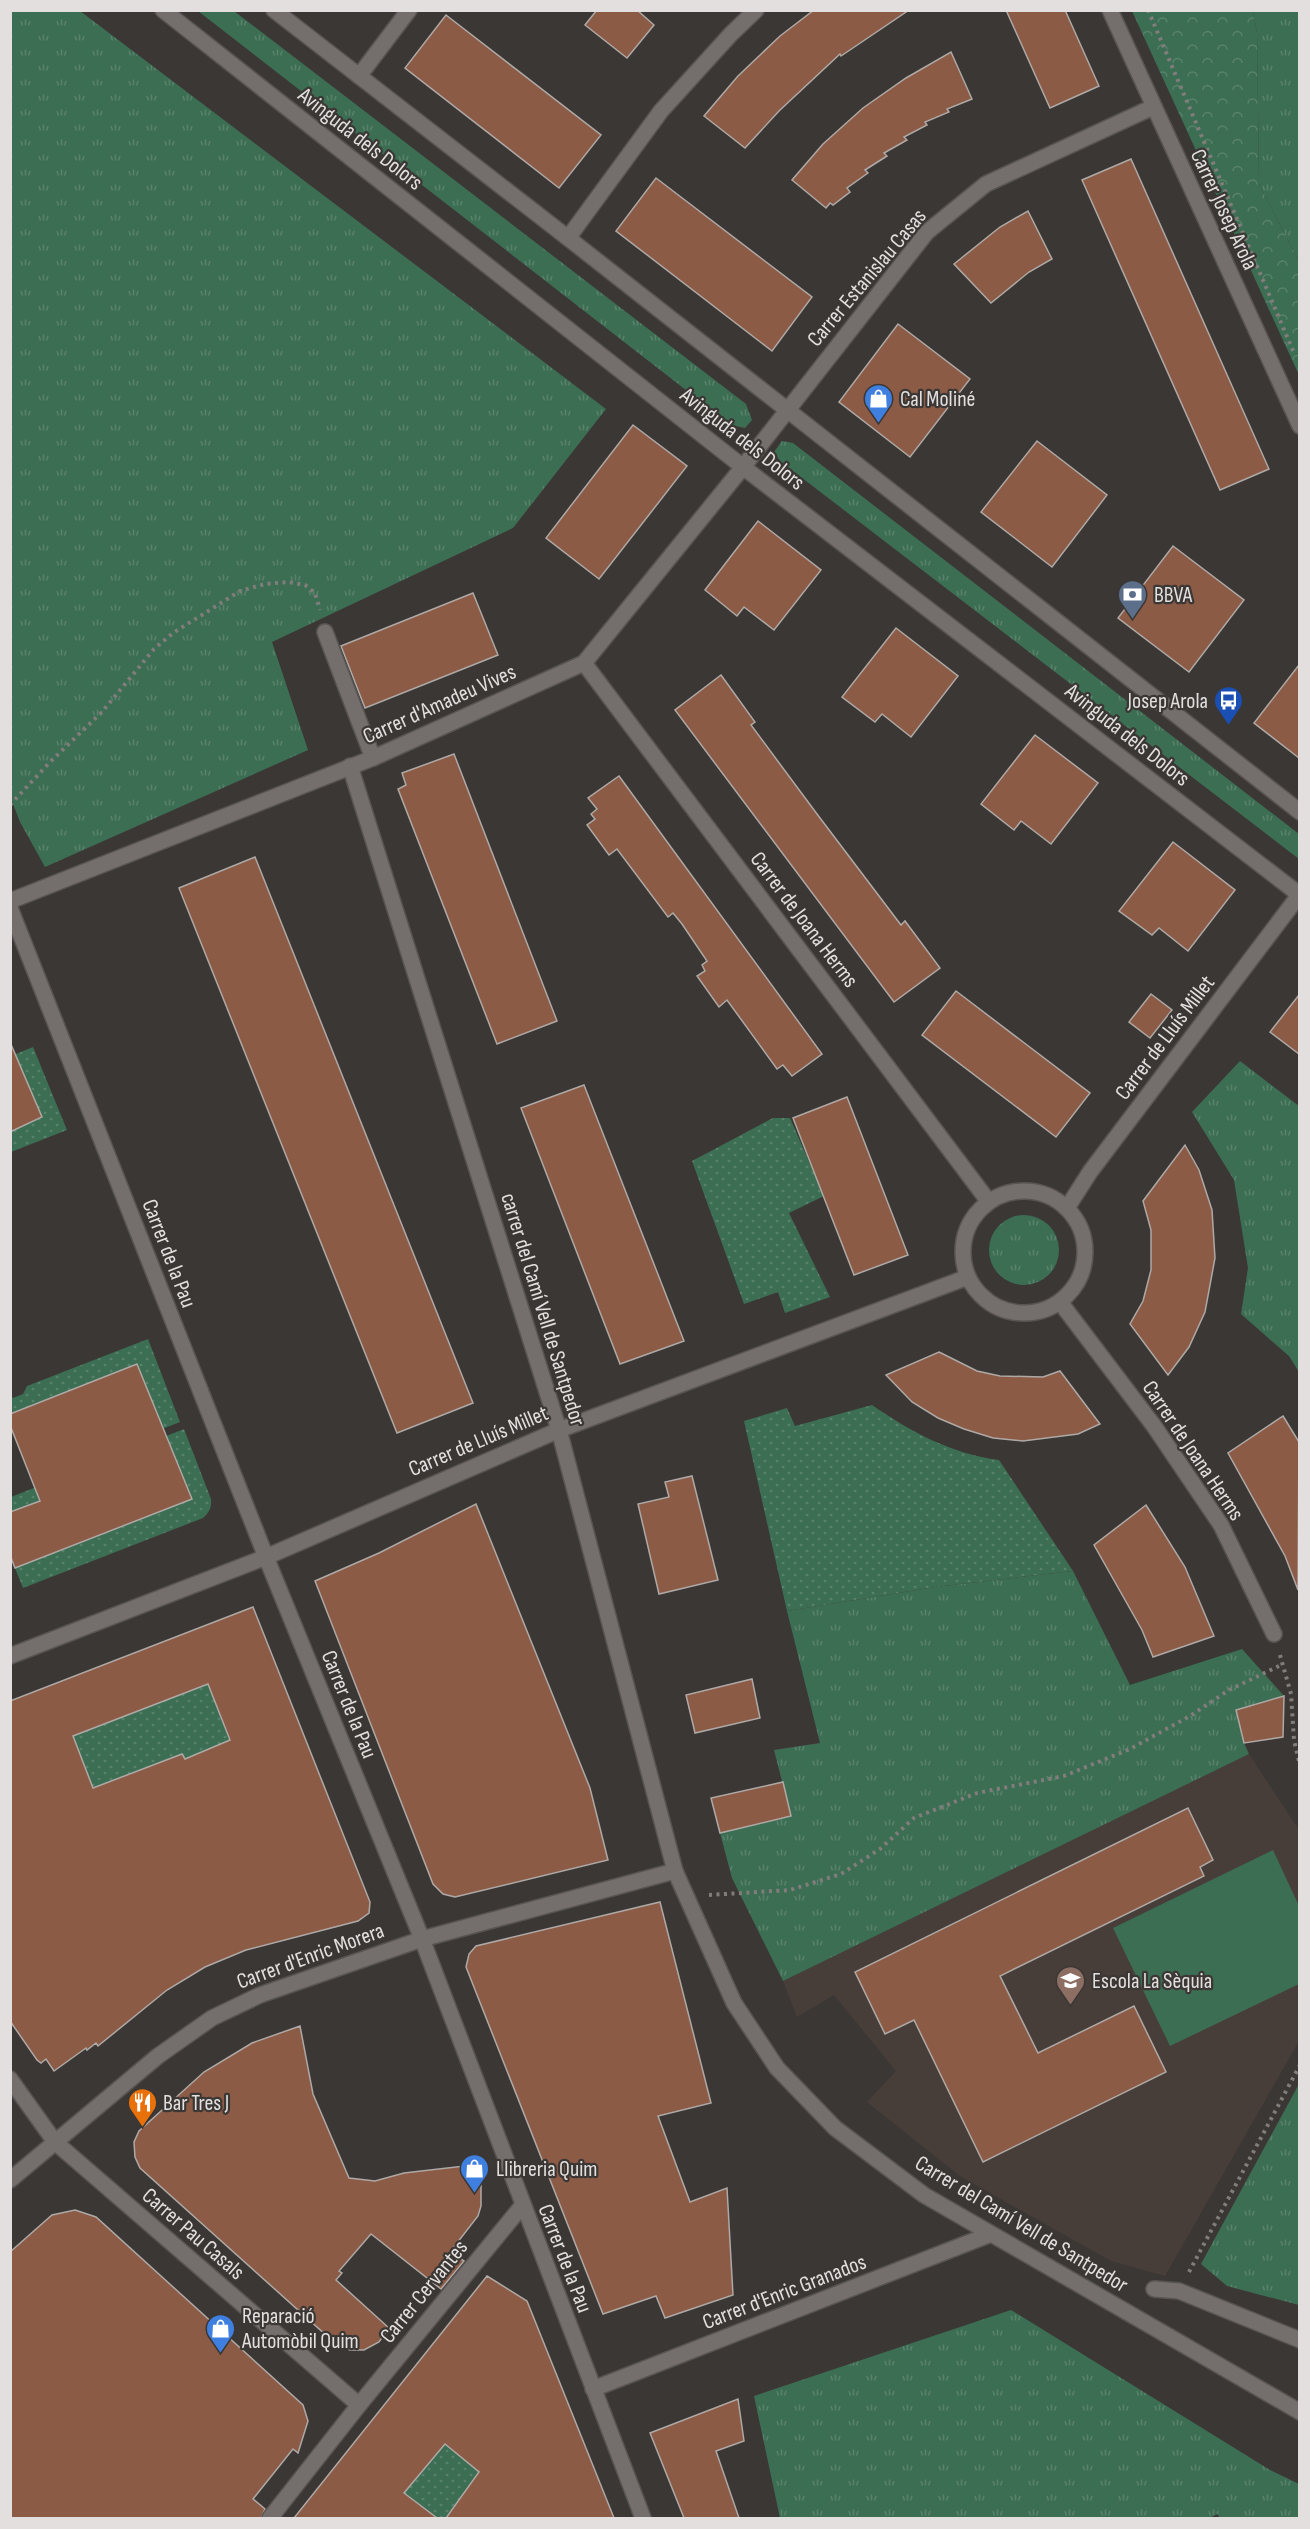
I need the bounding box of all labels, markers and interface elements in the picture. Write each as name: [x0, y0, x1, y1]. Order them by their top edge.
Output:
street label: Avinguda dels Dolors: [292, 81, 428, 196]
street label: Carrer Josep Arola: [1184, 145, 1263, 274]
street label: Carrer Estanislau Casas: [802, 204, 933, 352]
street label: Avinguda dels Dolors: [674, 381, 810, 496]
shop icon: Cal Moliné: [863, 382, 895, 424]
place label: Cal Moliné: [900, 386, 975, 413]
bank icon: BBVA: [1117, 578, 1149, 620]
place label: BBVA: [1154, 582, 1193, 609]
street label: Carrer d'Amadeu Vives: [359, 659, 520, 750]
street label: Avinguda dels Dolors: [1059, 677, 1195, 792]
bus stop icon: Josep Arola: [1213, 684, 1245, 726]
place label: Josep Arola: [1127, 688, 1208, 715]
street label: Carrer de Joana Herms: [744, 847, 864, 993]
street label: Carrer de Lluís Millet: [1110, 970, 1221, 1106]
street label: carrer del Camí Vell de Santpedor: [494, 1190, 591, 1429]
street label: Carrer de la Pau: [136, 1196, 202, 1312]
street label: Carrer de Joana Herms: [1136, 1376, 1250, 1526]
street label: Carrer de Lluís Millet: [405, 1400, 553, 1483]
street label: Carrer de la Pau: [315, 1647, 382, 1762]
street label: Carrer d'Enric Morera: [233, 1917, 388, 1996]
school or university icon: Escola La Sèquia: [1055, 1964, 1087, 2006]
place label: Escola La Sèquia: [1092, 1968, 1212, 1995]
restaurant icon: Bar Tres J: [126, 2086, 158, 2128]
place label: Bar Tres J: [163, 2090, 229, 2117]
street label: Carrer del Camí Vell de Santpedor: [910, 2150, 1133, 2299]
shop icon: Llibreria Quim: [459, 2152, 491, 2194]
place label: Llibreria Quim: [496, 2156, 597, 2183]
street label: Carrer Pau Casals: [136, 2182, 250, 2286]
street label: Carrer de la Pau: [532, 2201, 598, 2317]
street label: Carrer Cervantes: [374, 2235, 474, 2349]
street label: Carrer d'Enric Granados: [699, 2249, 870, 2336]
place label: Reparació Automòbil Quim: [241, 2303, 359, 2355]
shop icon: Reparació Automòbil Quim: [205, 2312, 237, 2354]

